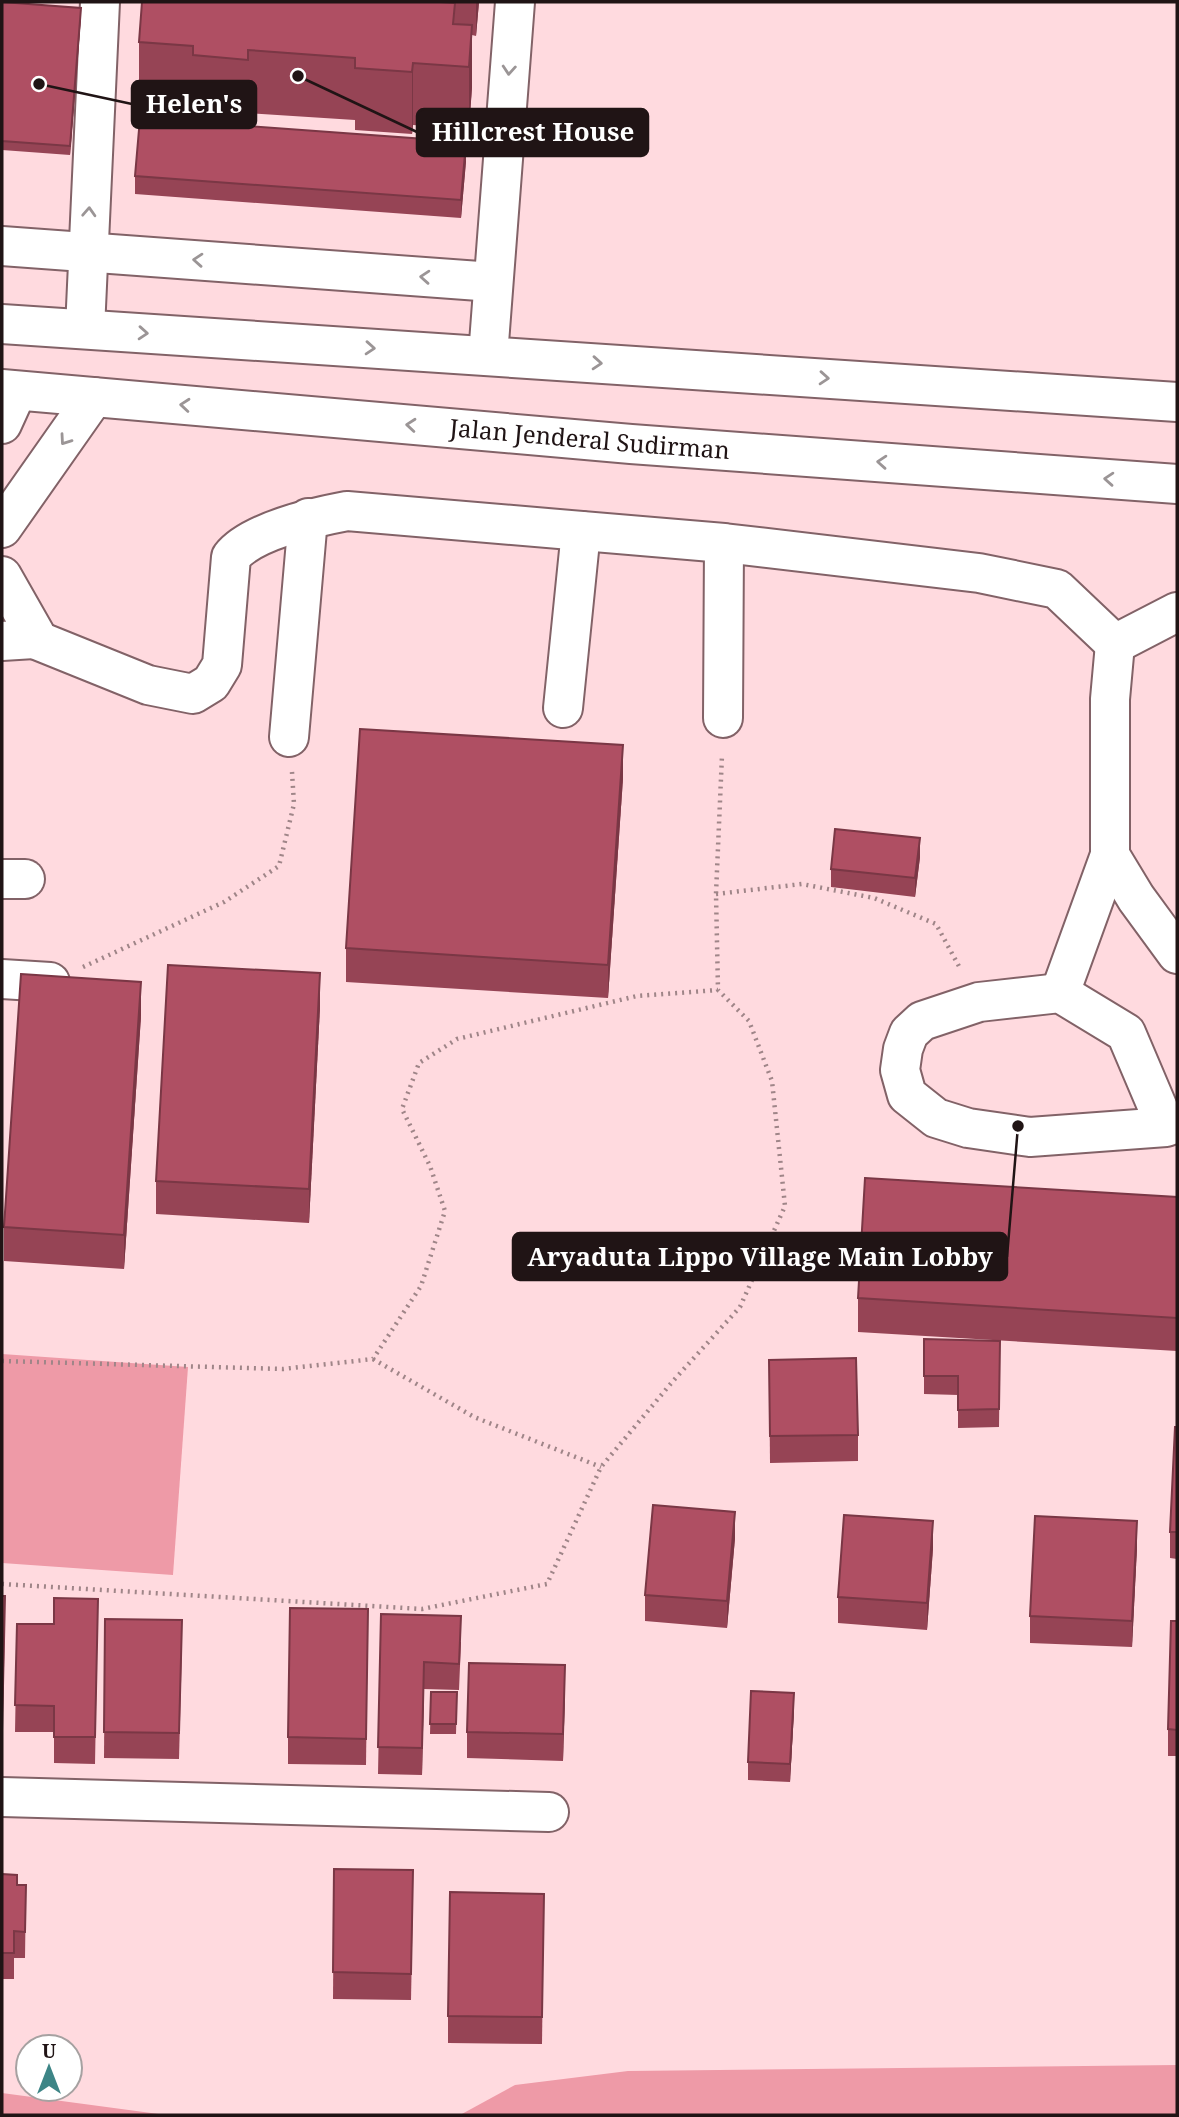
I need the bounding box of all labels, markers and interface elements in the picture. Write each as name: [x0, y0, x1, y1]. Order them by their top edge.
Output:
one-way arrow: [502, 65, 517, 76]
callout: Helen's: [132, 81, 256, 128]
text: Helen's: [146, 85, 242, 121]
callout: Hillcrest House: [417, 109, 648, 156]
text: Hillcrest House: [432, 113, 634, 149]
one-way arrow: [82, 206, 97, 217]
one-way arrow: [192, 253, 203, 268]
one-way arrow: [419, 270, 430, 285]
one-way arrow: [138, 325, 149, 340]
one-way arrow: [365, 341, 376, 356]
one-way arrow: [592, 356, 603, 371]
one-way arrow: [819, 371, 830, 386]
one-way arrow: [179, 398, 190, 413]
street label: Jalan Jenderal Sudirman: [447, 410, 731, 466]
one-way arrow: [406, 418, 417, 433]
one-way arrow: [61, 432, 73, 445]
one-way arrow: [877, 455, 888, 470]
one-way arrow: [1103, 472, 1114, 487]
callout: Aryaduta Lippo Village Main Lobby: [513, 1233, 1007, 1280]
text: Aryaduta Lippo Village Main Lobby: [527, 1238, 994, 1274]
north arrow: [14, 2033, 84, 2103]
text: U: [42, 2038, 56, 2064]

